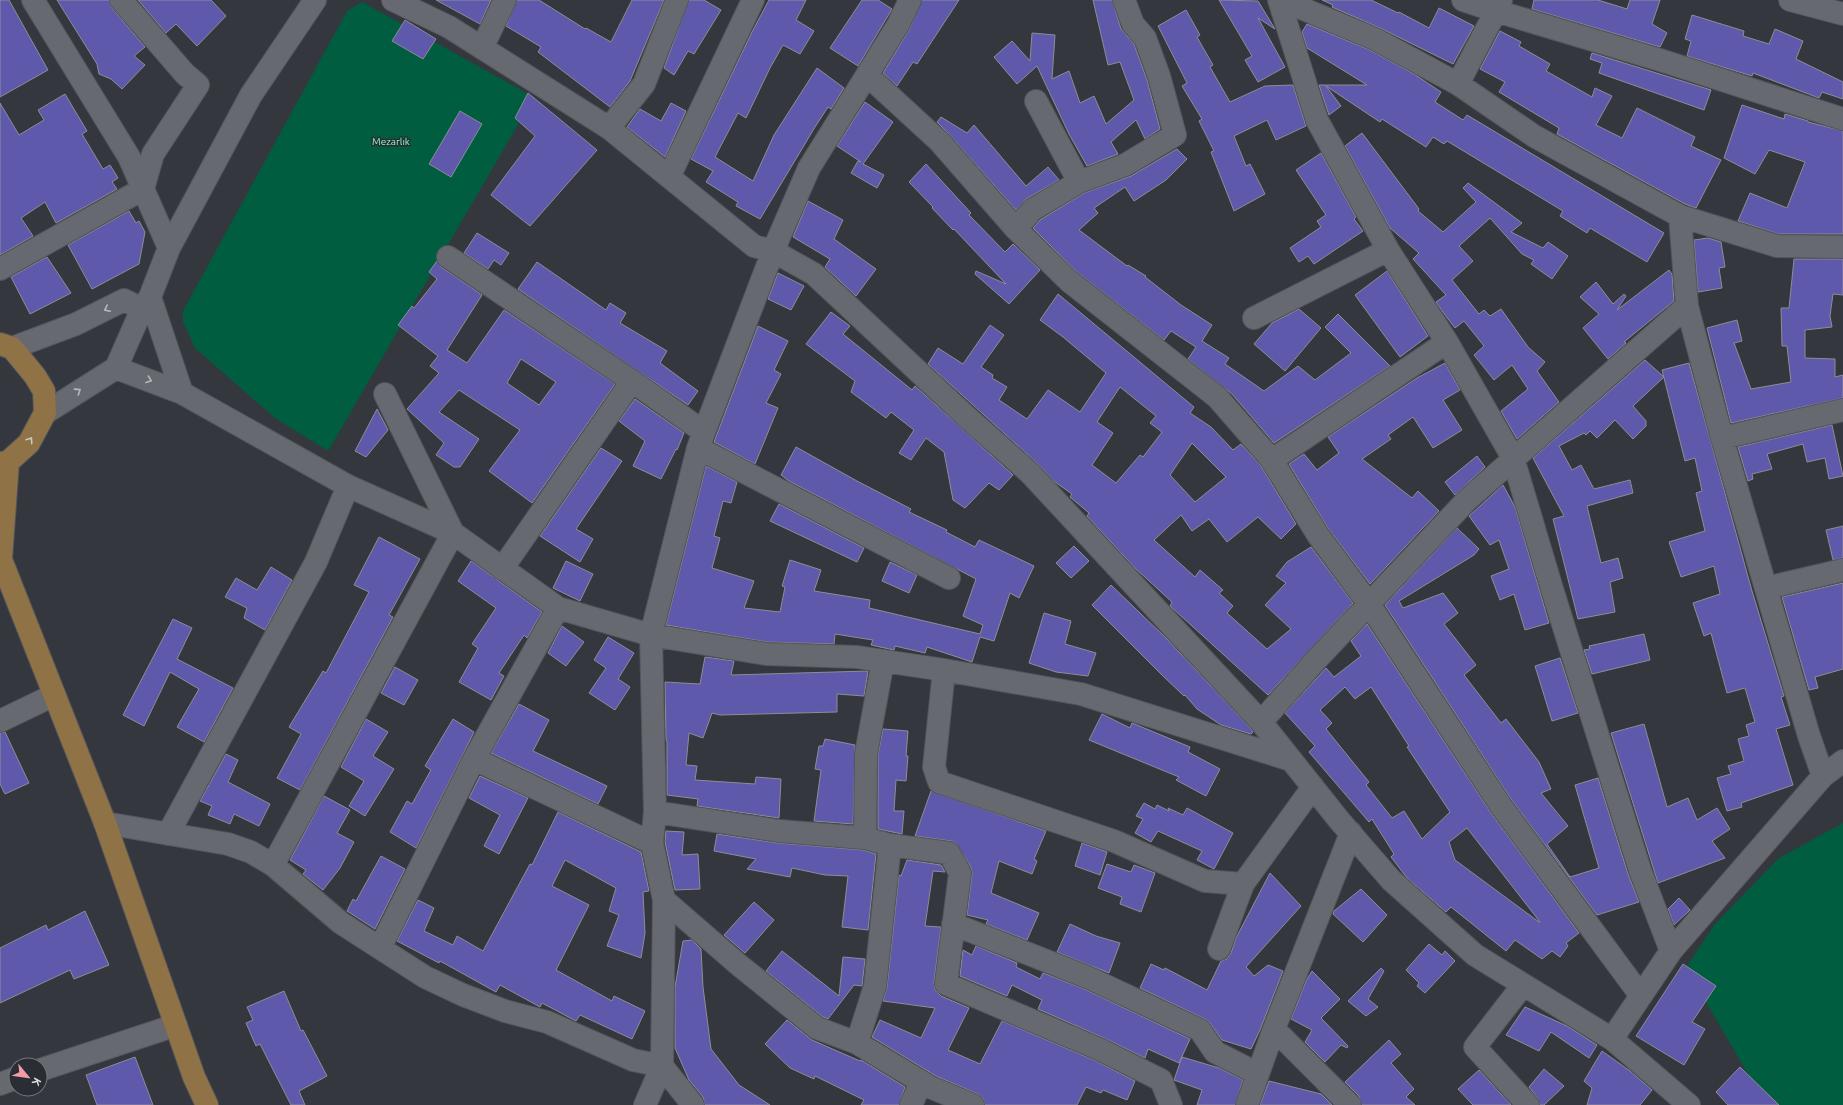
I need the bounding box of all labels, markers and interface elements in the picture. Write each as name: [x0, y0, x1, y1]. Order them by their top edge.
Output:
park label: Mezarlık: [372, 136, 410, 147]
one-way arrow: [104, 304, 111, 312]
one-way arrow: [145, 376, 152, 384]
one-way arrow: [73, 389, 80, 396]
one-way arrow: [25, 437, 33, 444]
north arrow: [8, 1057, 48, 1097]
text: K: [29, 1076, 44, 1089]

